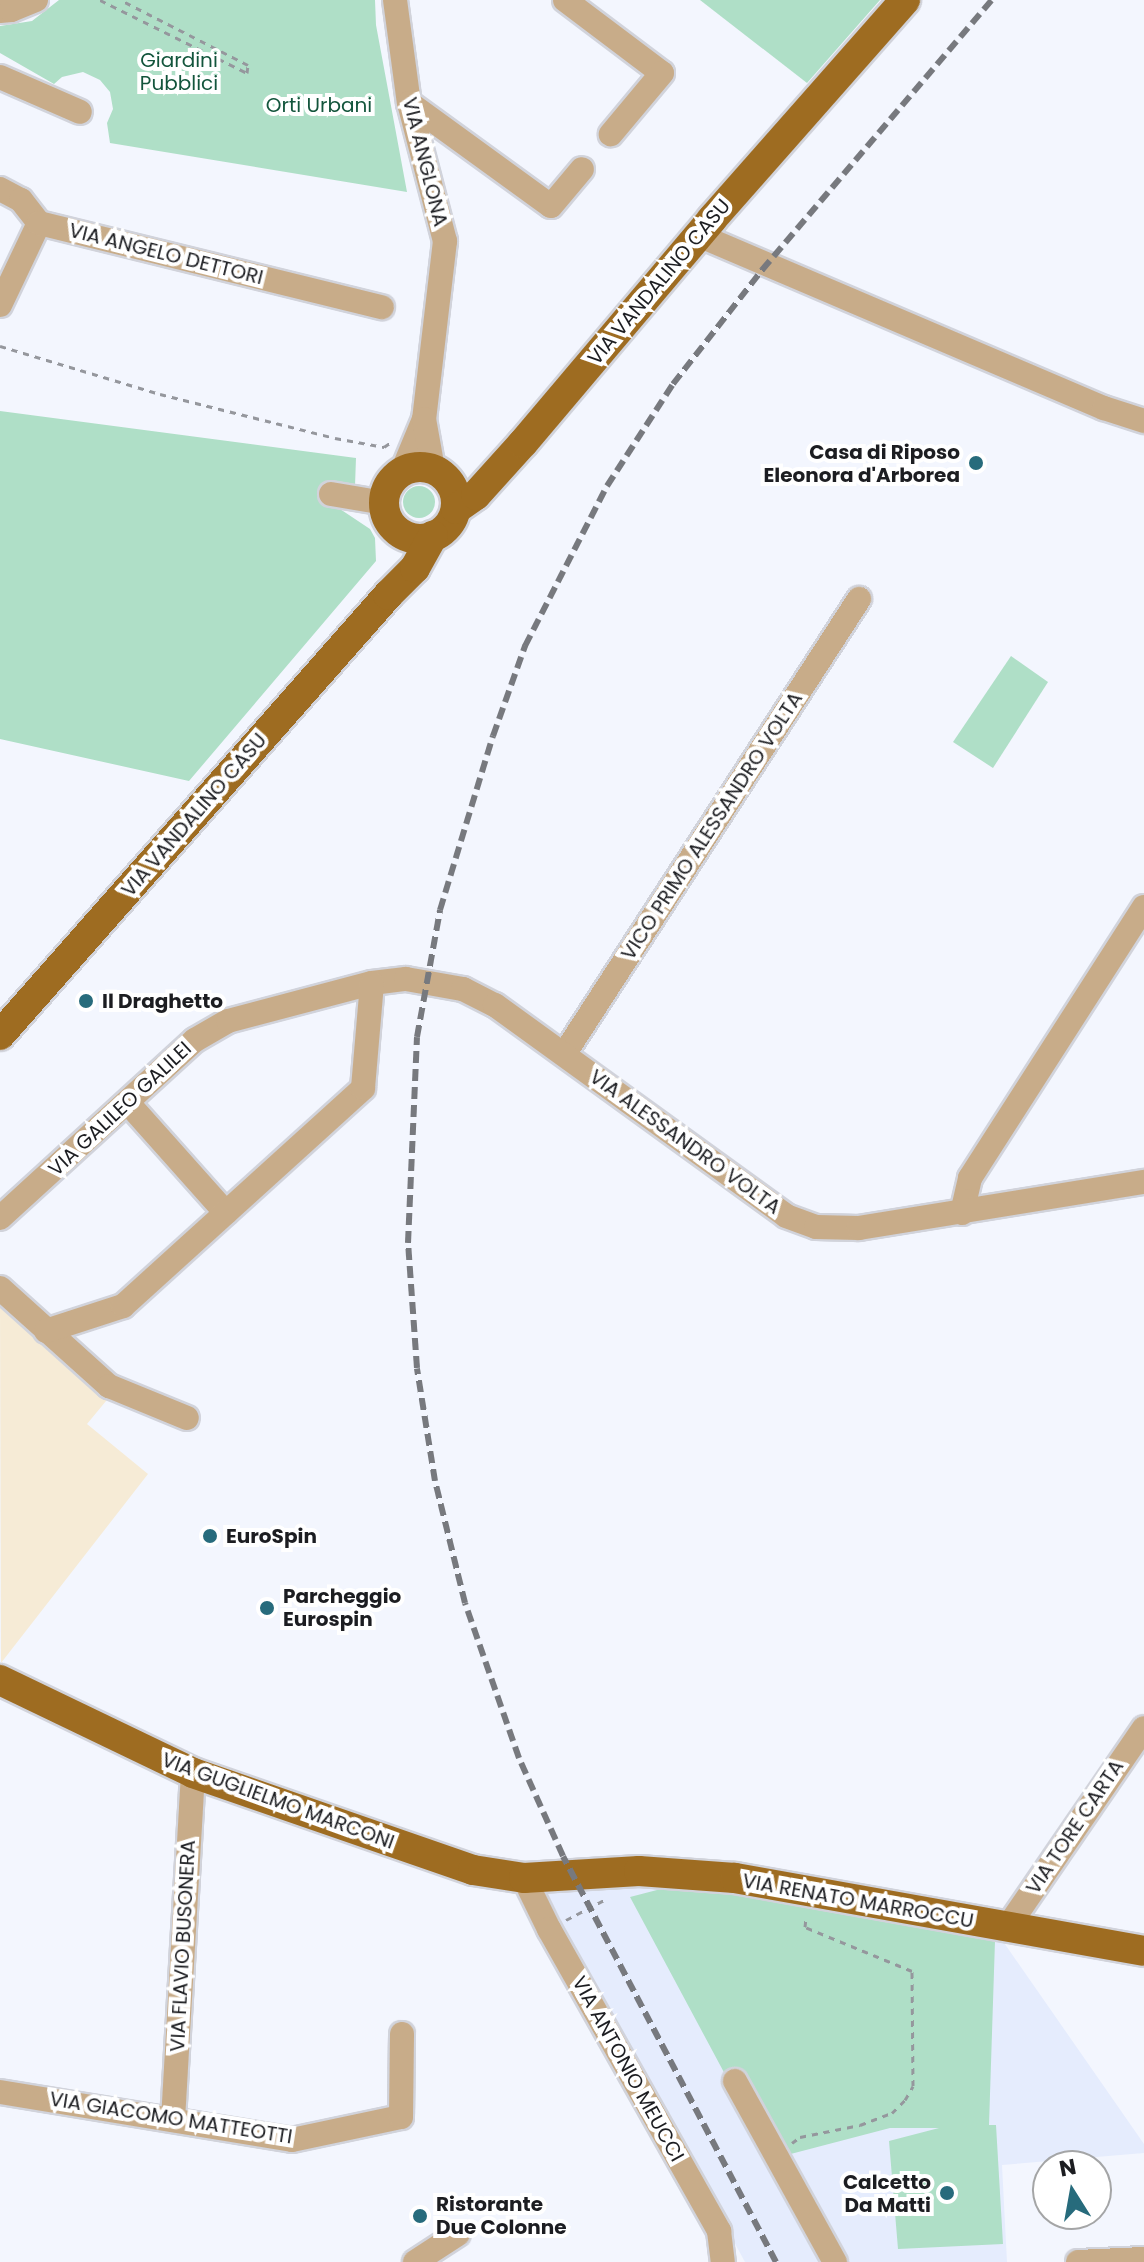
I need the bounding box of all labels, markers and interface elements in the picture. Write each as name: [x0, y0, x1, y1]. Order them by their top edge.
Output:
park label: Giardini Pubblici: [140, 48, 218, 95]
park label: Orti Urbani: [266, 93, 372, 117]
street label: VIA ANGLONA: [397, 95, 453, 229]
street label: VIA VANDALINO CASU: [583, 194, 735, 370]
street label: VIA ANGELO DETTORI: [66, 218, 266, 290]
place label: Casa di Riposo Eleonora d'Arborea: [764, 440, 960, 487]
marker: Casa di Riposo Eleonora d'Arborea: [967, 454, 985, 472]
street label: VICO PRIMO ALESSANDRO VOLTA: [616, 687, 808, 965]
street label: VIA VANDALINO CASU: [116, 728, 272, 902]
place label: Il Draghetto: [102, 989, 223, 1013]
marker: Il Draghetto: [77, 992, 95, 1010]
street label: VIA GALILEO GALILEI: [44, 1037, 196, 1181]
street label: VIA ALESSANDRO VOLTA: [585, 1065, 785, 1219]
place label: EuroSpin: [226, 1524, 317, 1548]
marker: EuroSpin: [201, 1527, 219, 1545]
place label: Parcheggio Eurospin: [283, 1584, 401, 1631]
marker: Parcheggio Eurospin: [258, 1599, 276, 1617]
street label: VIA GUGLIELMO MARCONI: [158, 1748, 398, 1854]
street label: VIA TORE CARTA: [1021, 1755, 1129, 1899]
street label: VIA FLAVIO BUSONERA: [165, 1839, 201, 2053]
street label: VIA RENATO MARROCCU: [741, 1869, 975, 1933]
street label: VIA ANTONIO MEUCCI: [567, 1972, 689, 2166]
street label: VIA GIACOMO MATTEOTTI: [48, 2087, 294, 2149]
north arrow: [1032, 2150, 1112, 2230]
text: N: [1057, 2151, 1079, 2185]
place label: Calcetto Da Matti: [843, 2170, 931, 2217]
marker: Calcetto Da Matti: [938, 2184, 956, 2202]
place label: Ristorante Due Colonne: [436, 2192, 566, 2239]
marker: Ristorante Due Colonne: [411, 2207, 429, 2225]

